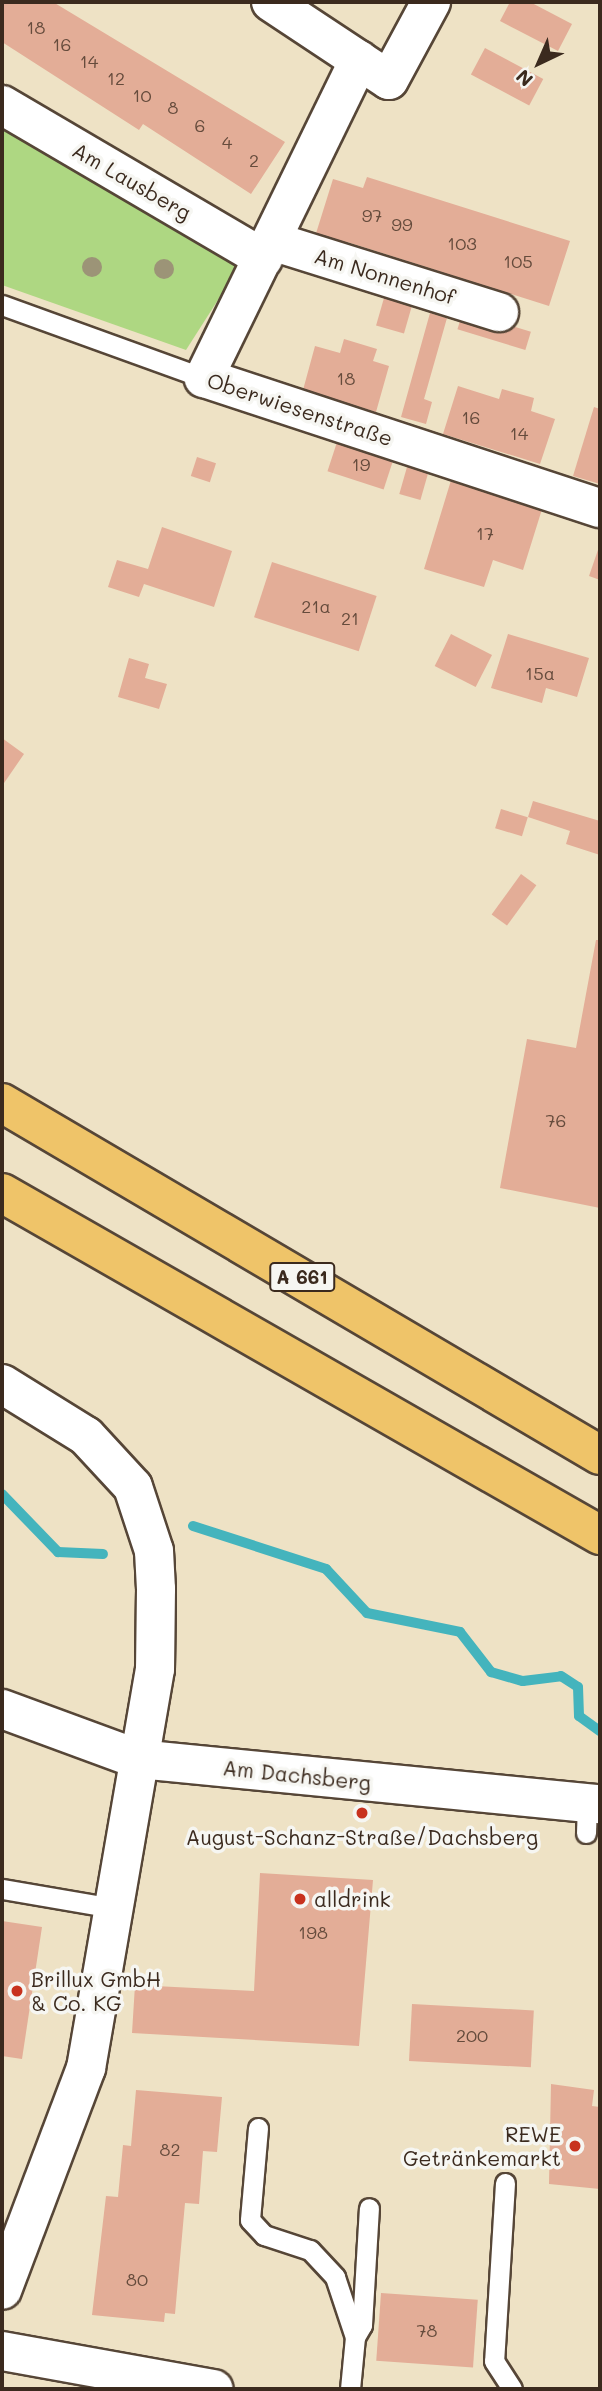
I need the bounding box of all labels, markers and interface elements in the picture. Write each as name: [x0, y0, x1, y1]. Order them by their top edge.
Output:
house number: 18: [27, 16, 45, 38]
north arrow: [504, 28, 574, 98]
house number: 16: [53, 33, 71, 55]
house number: 14: [80, 50, 98, 72]
text: N: [510, 64, 538, 92]
house number: 12: [107, 67, 125, 89]
house number: 10: [132, 84, 152, 106]
house number: 8: [168, 96, 178, 118]
house number: 6: [195, 114, 205, 136]
house number: 4: [222, 131, 232, 153]
street label: Am Lausberg: [68, 137, 196, 225]
house number: 2: [249, 149, 259, 171]
house number: 97: [362, 204, 382, 226]
house number: 99: [391, 213, 413, 235]
house number: 103: [447, 232, 477, 254]
street label: Am Nonnenhof: [311, 243, 459, 309]
house number: 105: [503, 250, 533, 272]
street label: Oberwiesenstraße: [204, 367, 396, 451]
house number: 18: [337, 367, 355, 389]
house number: 16: [462, 406, 480, 428]
house number: 14: [510, 422, 528, 444]
house number: 19: [352, 453, 370, 475]
house number: 17: [476, 522, 494, 544]
house number: 21a: [301, 595, 331, 617]
house number: 21: [341, 607, 359, 629]
house number: 15a: [525, 662, 555, 684]
house number: 76: [546, 1109, 566, 1131]
road number: A 661: [269, 1261, 335, 1292]
street label: Am Dachsberg: [222, 1755, 372, 1795]
marker: August-Schanz-Straße/Dachsberg: [354, 1805, 370, 1821]
place label: August-Schanz-Straße/Dachsberg: [186, 1824, 538, 1850]
place label: alldrink: [314, 1886, 391, 1912]
marker: alldrink: [292, 1891, 308, 1907]
house number: 198: [298, 1921, 328, 1943]
place label: Brillux GmbH & Co. KG: [31, 1966, 161, 2016]
marker: Brillux GmbH & Co. KG: [9, 1983, 25, 1999]
house number: 200: [456, 2024, 488, 2046]
place label: REWE Getränkemarkt: [403, 2121, 561, 2171]
house number: 82: [160, 2138, 180, 2160]
marker: REWE Getränkemarkt: [567, 2138, 583, 2154]
house number: 80: [126, 2268, 148, 2290]
house number: 78: [417, 2319, 437, 2341]

